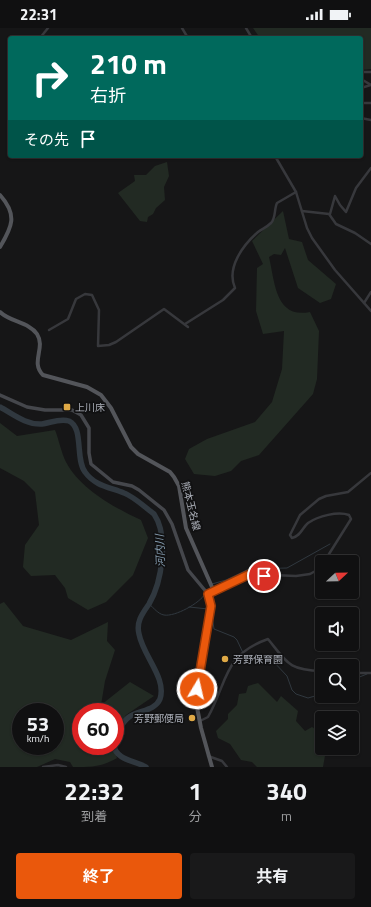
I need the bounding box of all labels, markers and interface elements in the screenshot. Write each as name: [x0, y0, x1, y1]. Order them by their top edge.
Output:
text: 22:31: [20, 3, 57, 26]
text: 210 m: [90, 42, 167, 85]
icon: right: [24, 52, 76, 104]
text: 右折: [90, 82, 126, 109]
text: その先: [24, 128, 69, 151]
icon: arrive: [77, 128, 99, 150]
place label: 上川床: [75, 400, 105, 415]
marker: 上川床: [62, 402, 72, 412]
street label: 熊本玉名線: [178, 480, 204, 532]
water label: 河内川: [151, 533, 169, 568]
north arrow: [315, 555, 359, 599]
map controls: [315, 555, 359, 755]
pin: [247, 559, 281, 593]
icon: arrive: [253, 565, 275, 587]
button: sound: [315, 607, 359, 651]
place label: 芳野保育園: [233, 652, 283, 667]
marker: 芳野保育園: [220, 654, 230, 664]
button: search: [315, 659, 359, 703]
position arrow: [176, 668, 218, 710]
speed limit sign: 60: [72, 703, 124, 755]
text: 53: [27, 708, 49, 739]
place label: 芳野郵便局: [134, 711, 184, 726]
button: layers: [315, 711, 359, 755]
marker: 芳野郵便局: [187, 713, 197, 723]
text: km/h: [27, 731, 49, 746]
text: 22:32: [64, 773, 124, 809]
text: 1: [189, 773, 202, 809]
text: 340: [266, 773, 307, 809]
text: 到着: [81, 806, 107, 826]
text: 分: [189, 806, 202, 826]
text: m: [281, 806, 292, 826]
button: 終了: [16, 853, 182, 899]
button: 共有: [190, 853, 355, 899]

